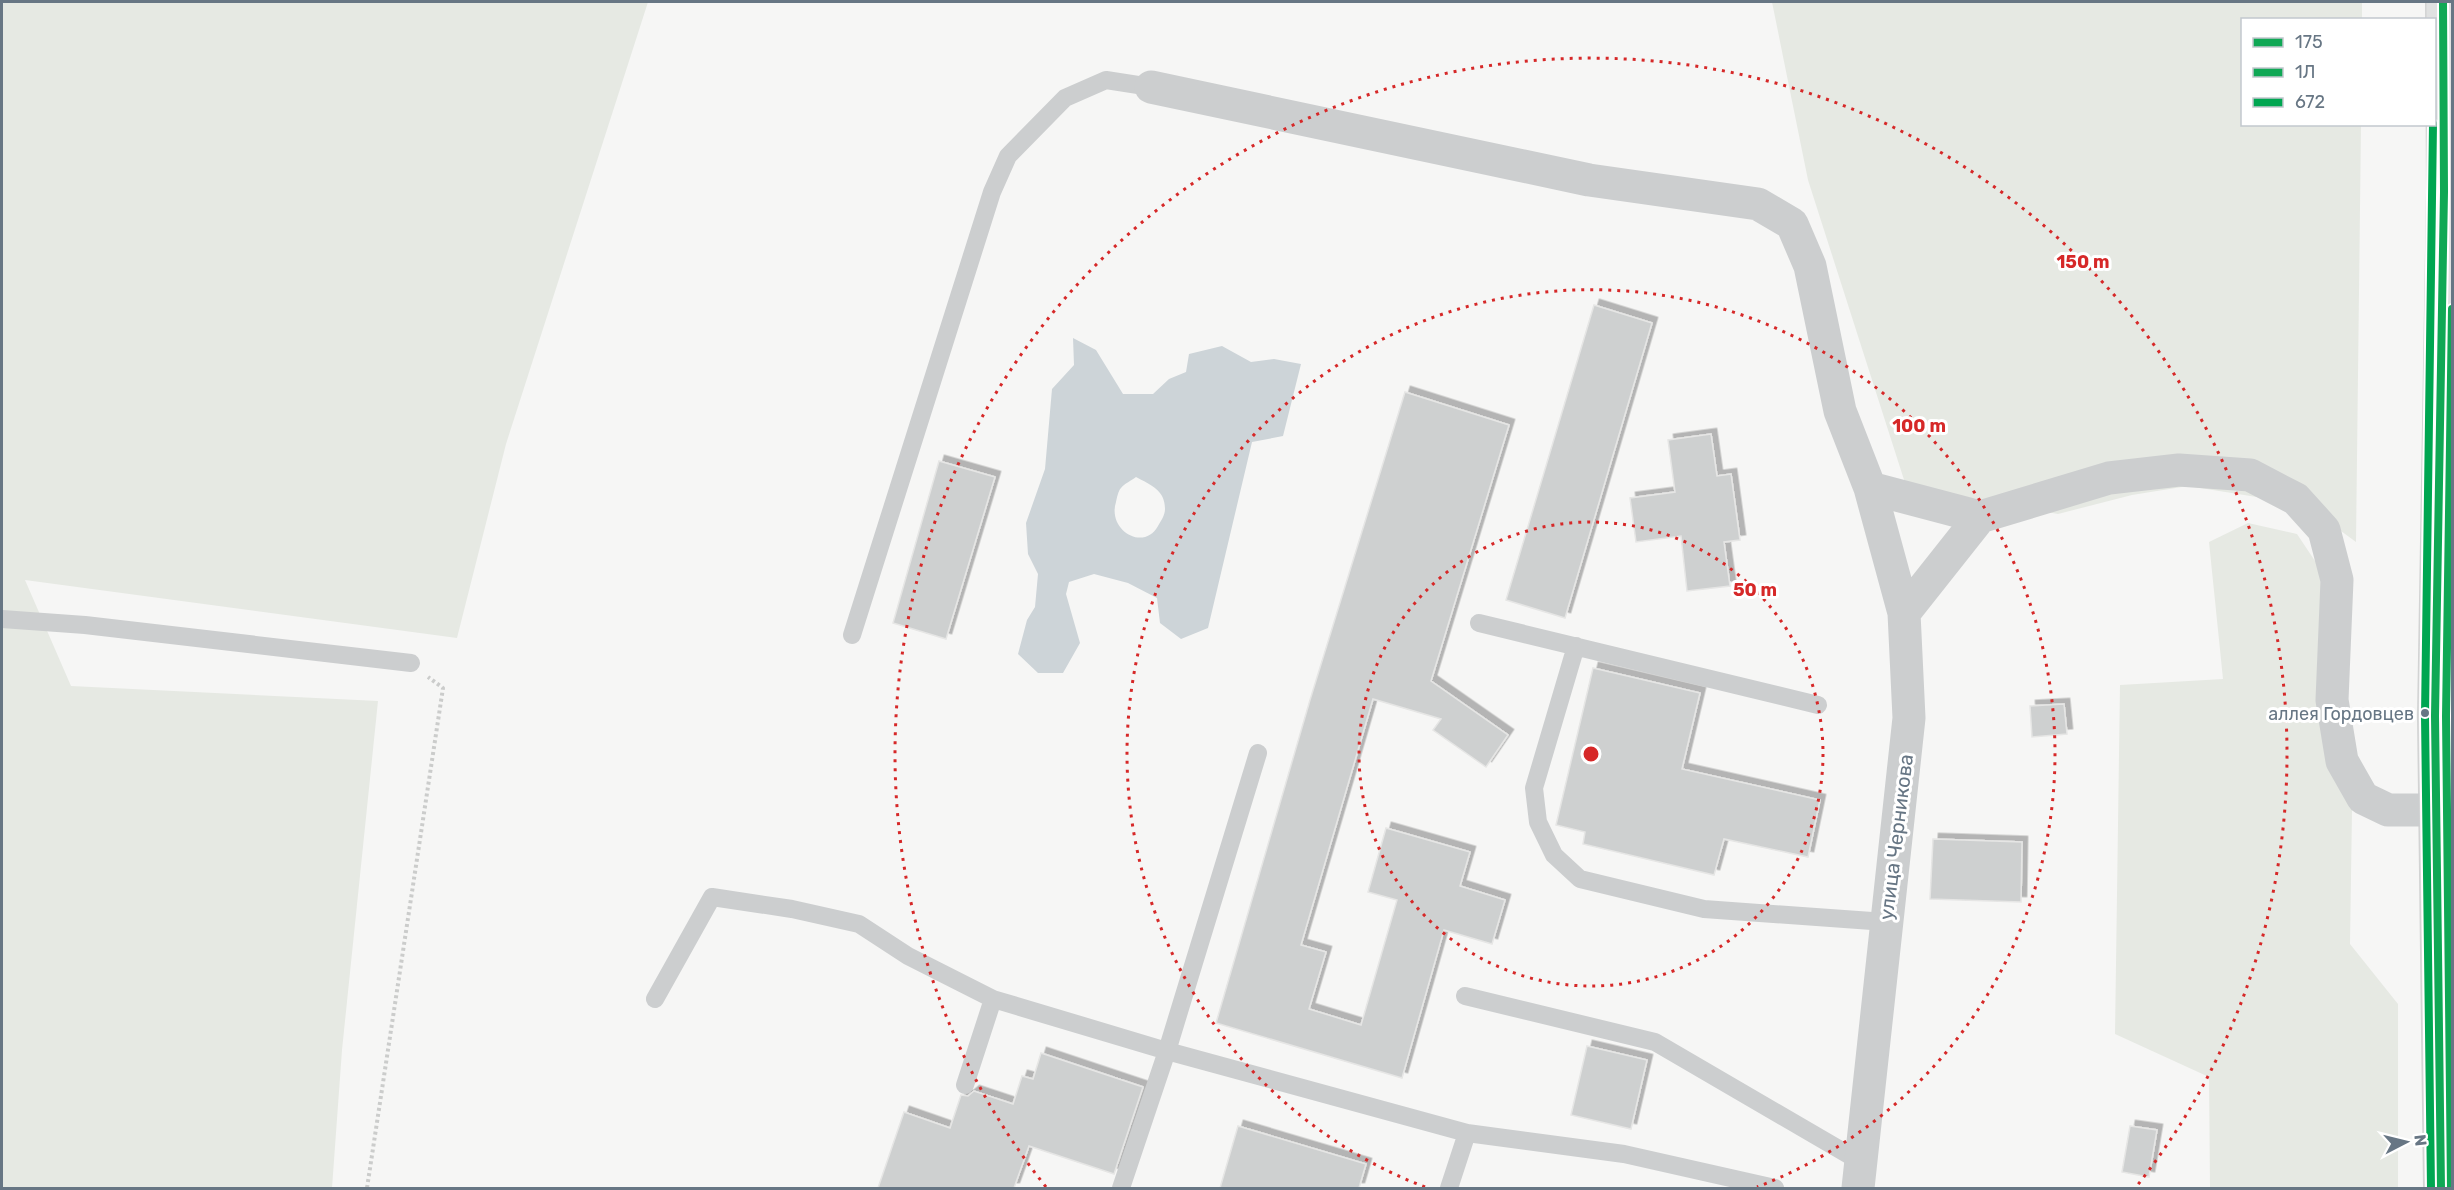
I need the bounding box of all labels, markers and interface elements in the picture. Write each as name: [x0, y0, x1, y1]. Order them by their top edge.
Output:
legend: [2241, 18, 2436, 126]
text: 175: [2295, 31, 2323, 53]
text: 1Л: [2295, 61, 2315, 83]
text: 672: [2295, 91, 2325, 113]
text: 150 m: [2056, 251, 2110, 273]
text: 100 m: [1892, 415, 1946, 437]
text: 50 m: [1733, 579, 1777, 601]
place label: аллея Гордовцев: [2268, 703, 2414, 725]
marker: аллея Гордовцев: [2419, 707, 2431, 719]
centre of rings: [1581, 744, 1601, 764]
street label: улица Черникова: [1874, 753, 1918, 921]
north arrow: [2376, 1112, 2436, 1172]
text: N: [2410, 1133, 2431, 1147]

